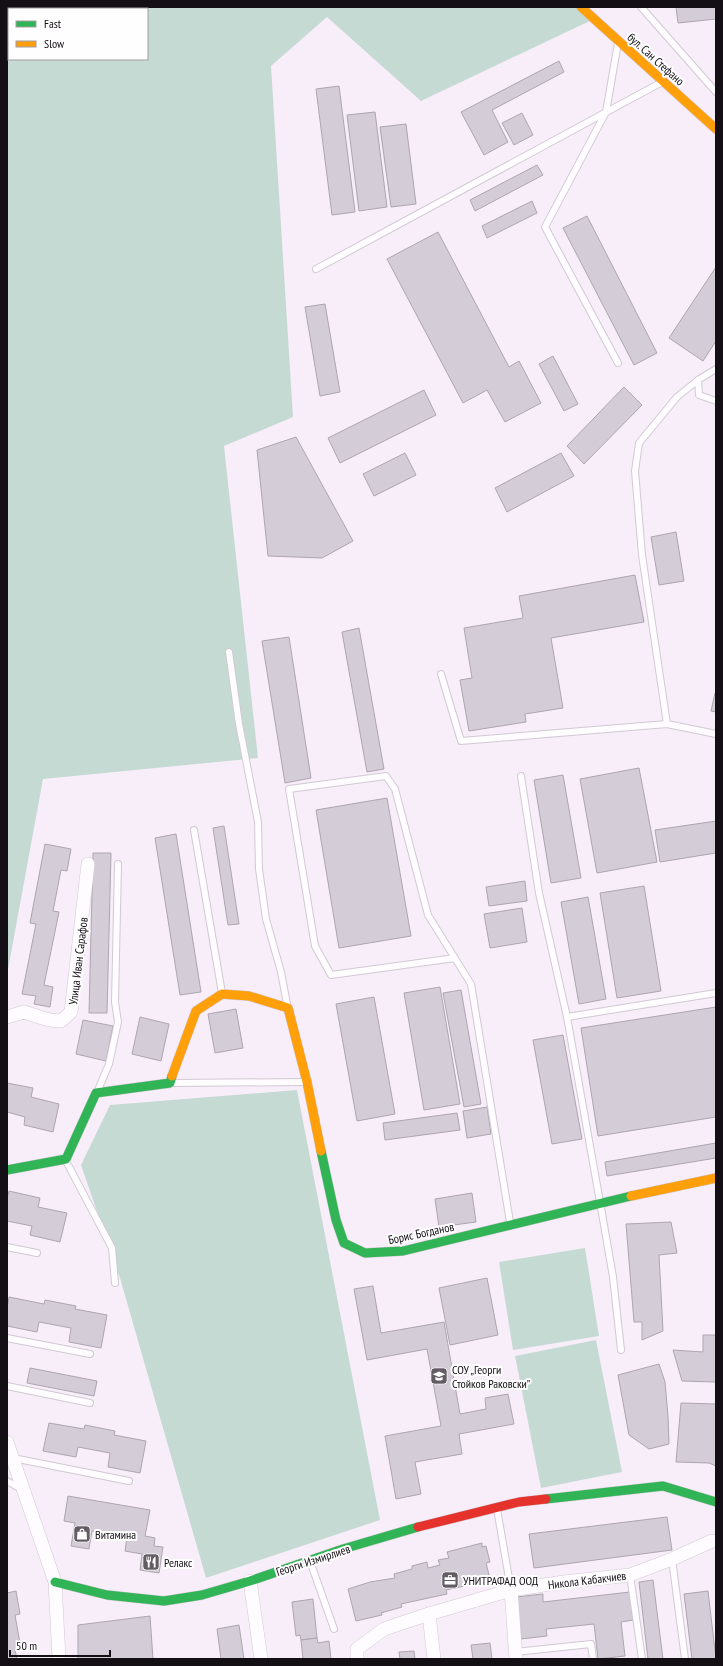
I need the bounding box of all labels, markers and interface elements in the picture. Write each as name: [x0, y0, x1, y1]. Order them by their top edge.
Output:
legend: [8, 8, 148, 60]
text: Fast: [44, 16, 62, 31]
street label: бул. Сан Стефано: [624, 30, 688, 88]
text: Slow: [44, 36, 65, 51]
street label: Улица Иван Сарафов: [65, 916, 91, 1006]
street label: Борис Богданов: [387, 1219, 455, 1247]
place label: СОУ „Георги Стойков Раковски”: [452, 1362, 531, 1391]
school or university icon: СОУ „Георги Стойков Раковски”: [429, 1366, 449, 1386]
shop icon: Витамина: [72, 1524, 92, 1544]
place label: Витамина: [95, 1527, 136, 1542]
street label: Георги Измирлиев: [274, 1541, 352, 1579]
restaurant icon: Релакс: [141, 1552, 161, 1572]
place label: Релакс: [164, 1555, 193, 1570]
street label: Никола Кабакчиев: [547, 1568, 627, 1592]
office icon: УНИТРАФАД ООД: [440, 1570, 460, 1590]
place label: УНИТРАФАД ООД: [463, 1573, 539, 1588]
scale bar: [10, 1632, 110, 1658]
text: 50 m: [16, 1638, 37, 1653]

